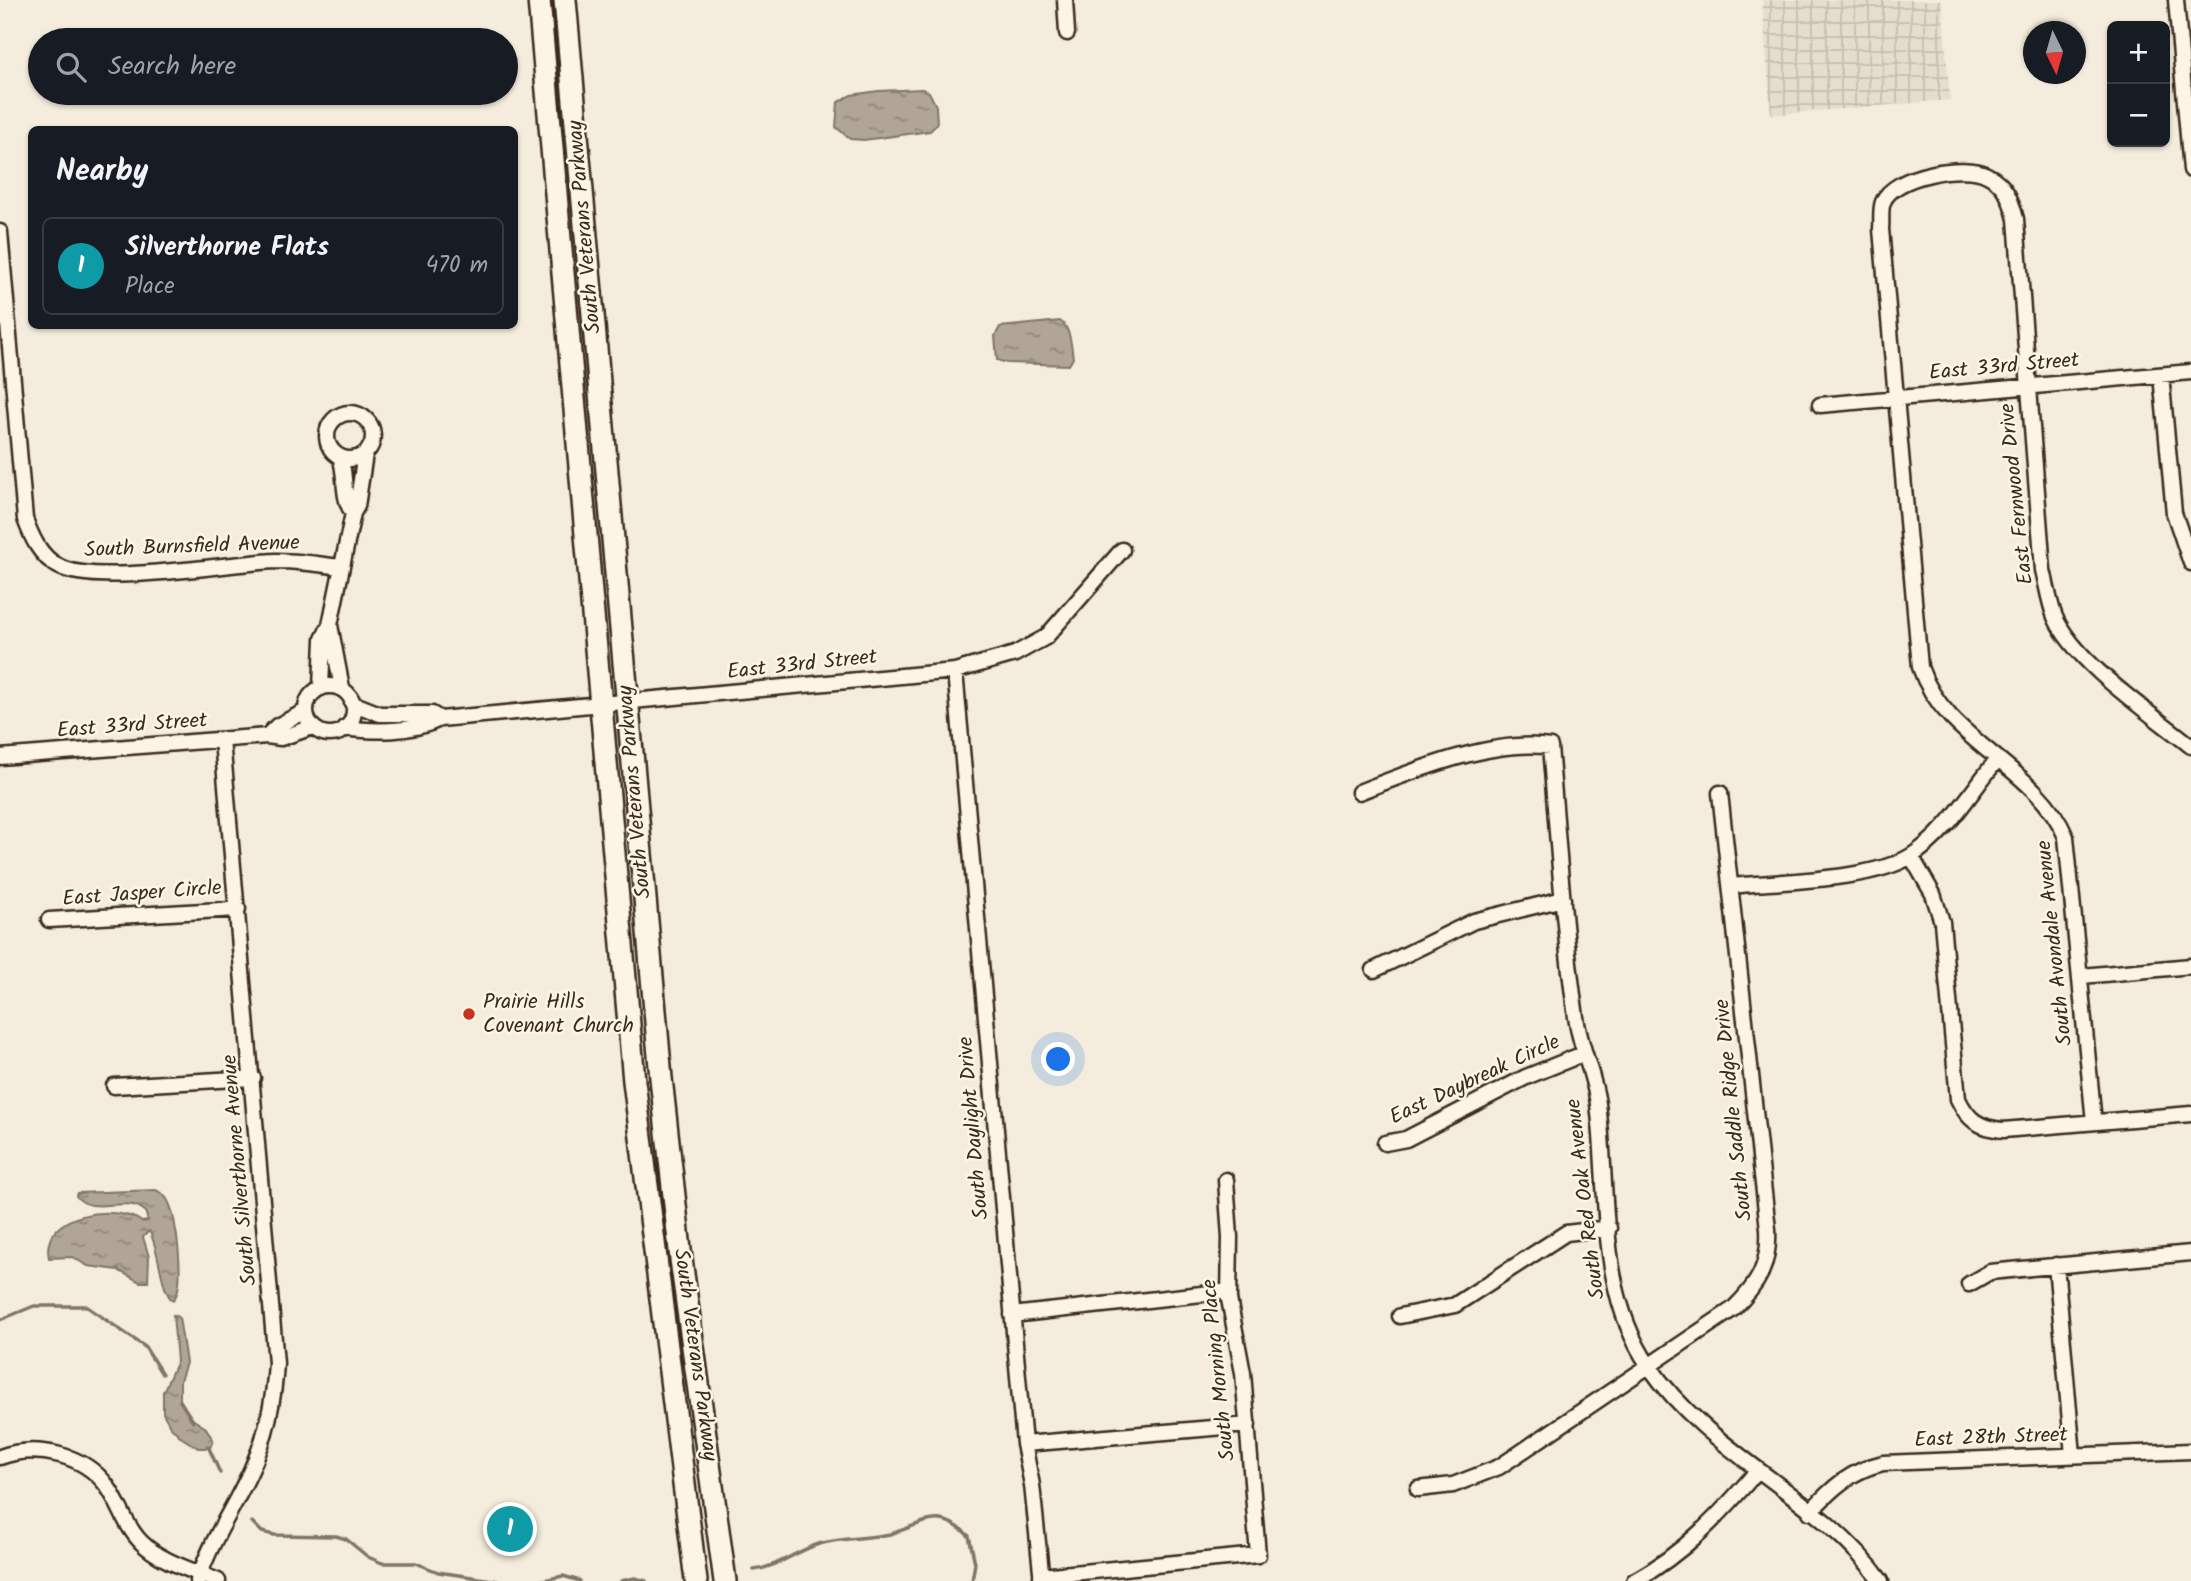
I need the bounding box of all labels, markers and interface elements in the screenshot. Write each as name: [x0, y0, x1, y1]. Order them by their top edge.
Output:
north arrow: [2023, 21, 2086, 84]
map controls: [2107, 21, 2170, 147]
button: +: [2107, 21, 2170, 84]
search box: [28, 28, 518, 105]
text: Search here: [108, 46, 236, 88]
icon: search: [52, 48, 90, 86]
button: −: [2107, 84, 2170, 147]
street label: South Veterans Parkway: [559, 119, 611, 335]
text: Nearby: [56, 148, 148, 196]
text: Silverthorne Flats: [125, 227, 329, 269]
text: 1: [78, 248, 84, 284]
text: 470 m: [426, 248, 488, 284]
text: Place: [125, 269, 175, 305]
street label: East 33rd Street: [1927, 344, 2081, 390]
street label: East Fernwood Drive: [1991, 401, 2043, 586]
street label: South Burnsfield Avenue: [84, 527, 301, 567]
street label: East 33rd Street: [725, 641, 880, 689]
street label: South Veterans Parkway: [609, 684, 661, 900]
street label: East 33rd Street: [56, 704, 209, 748]
street label: South Avondale Avenue: [2028, 838, 2082, 1047]
street label: East Jasper Circle: [61, 872, 223, 916]
place label: Prairie Hills Covenant Church: [483, 986, 634, 1043]
street label: South Saddle Ridge Drive: [1706, 997, 1762, 1223]
marker: Prairie Hills Covenant Church: [461, 1006, 477, 1022]
street label: East Daybreak Circle: [1384, 1026, 1566, 1134]
street label: South Daylight Drive: [950, 1035, 998, 1221]
your location: [1041, 1042, 1075, 1076]
street label: South Silverthorne Avenue: [213, 1053, 267, 1287]
street label: South Red Oak Avenue: [1557, 1096, 1615, 1301]
street label: South Veterans Parkway: [664, 1247, 726, 1463]
street label: South Morning Place: [1193, 1277, 1245, 1463]
street label: East 28th Street: [1914, 1419, 2069, 1457]
pin: 1: [487, 1503, 533, 1555]

